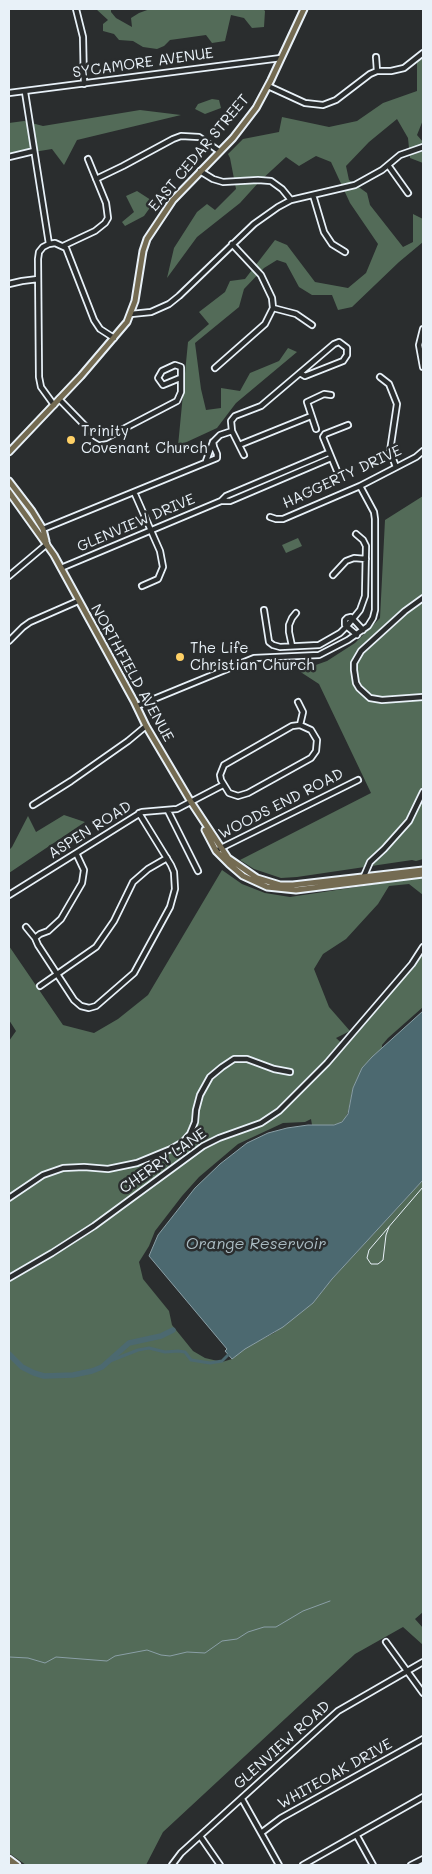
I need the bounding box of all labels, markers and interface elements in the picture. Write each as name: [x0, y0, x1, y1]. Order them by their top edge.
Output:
street label: SYCAMORE AVENUE: [71, 44, 215, 82]
street label: EAST CEDAR STREET: [145, 91, 253, 215]
place label: Trinity Covenant Church: [81, 422, 207, 457]
marker: Trinity Covenant Church: [65, 434, 77, 446]
street label: HAGGERTY DRIVE: [280, 442, 404, 512]
street label: GLENVIEW DRIVE: [74, 490, 198, 556]
street label: NORTHFIELD AVENUE: [87, 601, 177, 745]
place label: The Life Christian Church: [190, 639, 314, 674]
marker: The Life Christian Church: [174, 651, 186, 663]
street label: WOODS END ROAD: [216, 765, 346, 843]
street label: ASPEN ROAD: [45, 797, 135, 863]
street label: CHERRY LANE: [116, 1124, 210, 1198]
water label: Orange Reservoir: [186, 1234, 326, 1254]
street label: GLENVIEW ROAD: [230, 1697, 334, 1793]
street label: WHITEOAK DRIVE: [275, 1735, 395, 1813]

